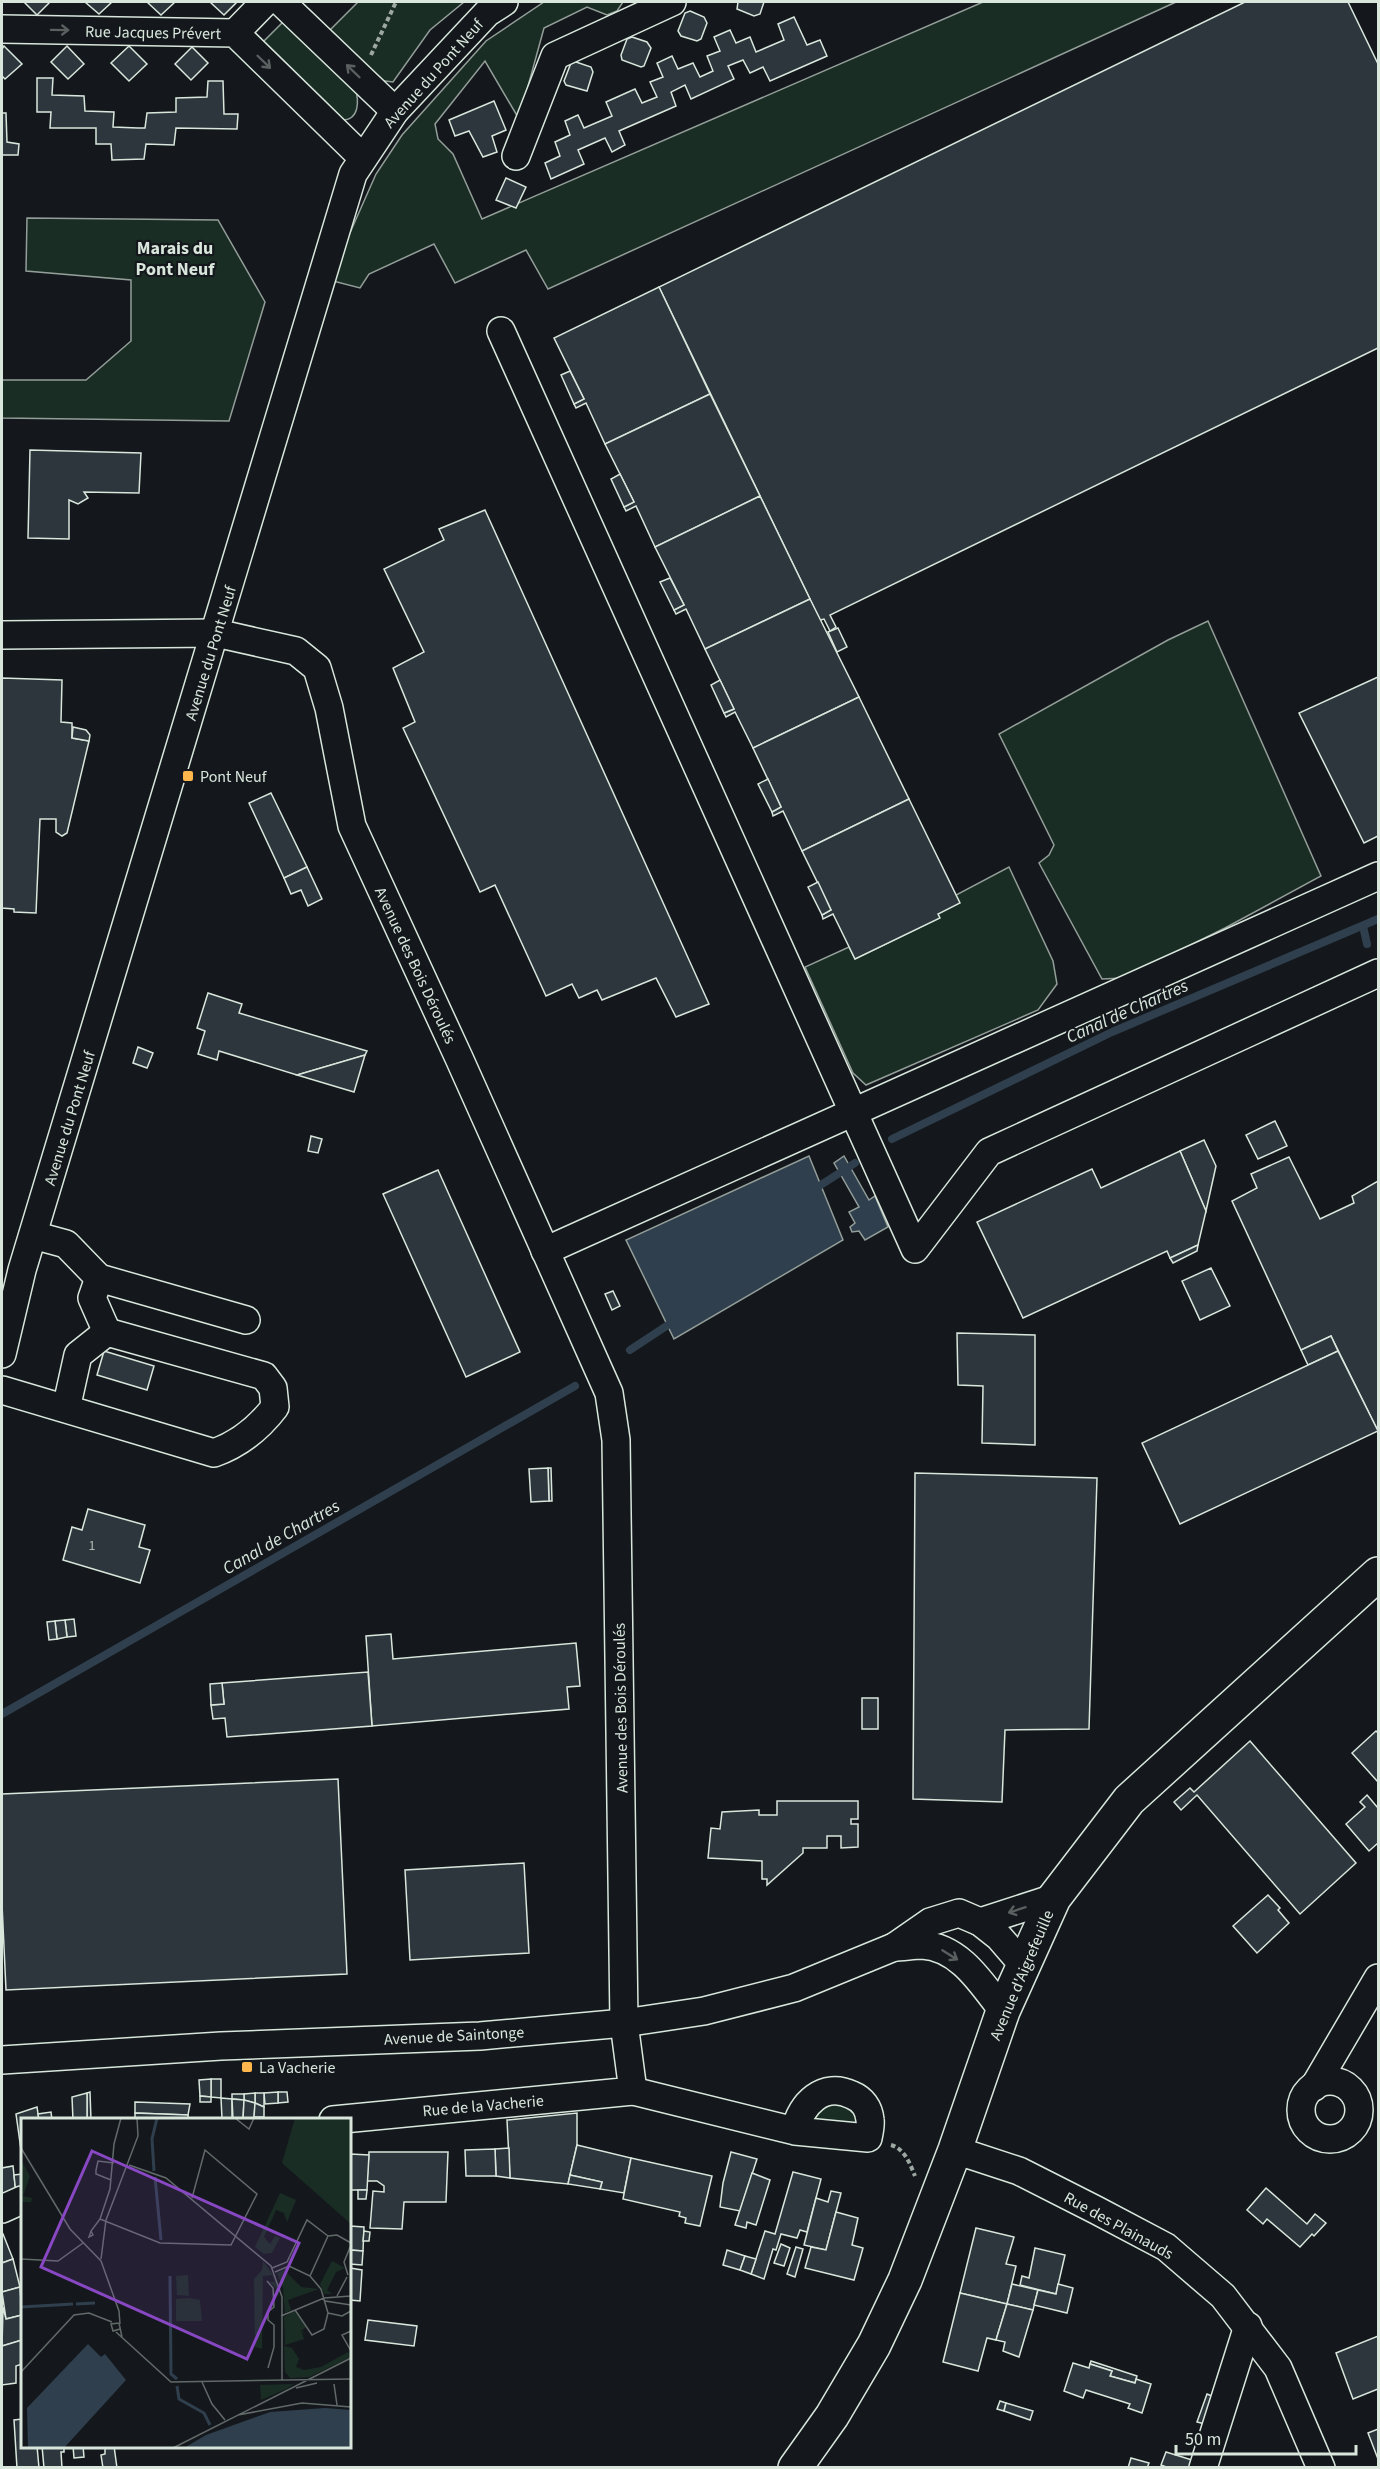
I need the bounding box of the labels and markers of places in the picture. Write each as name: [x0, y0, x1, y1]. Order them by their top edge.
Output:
place label: Pont Neuf: [200, 766, 268, 788]
marker: Pont Neuf: [181, 769, 195, 783]
place label: La Vacherie: [259, 2057, 335, 2079]
marker: La Vacherie: [240, 2060, 254, 2074]

